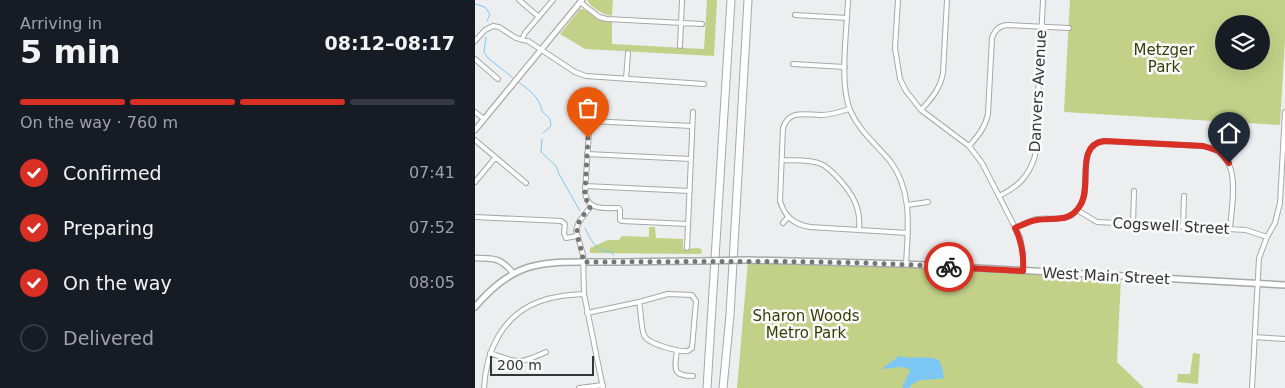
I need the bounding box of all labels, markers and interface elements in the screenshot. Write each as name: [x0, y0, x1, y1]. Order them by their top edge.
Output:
text: Arriving in: [20, 14, 102, 33]
map controls: [1215, 15, 1270, 70]
button: layers: [1215, 15, 1270, 70]
street label: Danvers Avenue: [1026, 29, 1050, 153]
text: 08:12–08:17: [325, 32, 455, 54]
text: 5 min: [20, 33, 121, 71]
park label: Metzger Park: [1134, 41, 1195, 76]
pin: [567, 87, 609, 138]
icon: bag: [574, 94, 602, 122]
pin: [1208, 112, 1250, 163]
text: On the way · 760 m: [20, 113, 178, 132]
icon: home: [1215, 119, 1243, 147]
icon: check: [20, 159, 48, 187]
text: Confirmed: [63, 162, 162, 184]
text: 07:41: [409, 163, 455, 182]
icon: check: [20, 214, 48, 242]
street label: Cogswell Street: [1112, 214, 1230, 238]
text: Preparing: [63, 217, 154, 239]
text: 07:52: [409, 218, 455, 237]
courier: [924, 242, 974, 292]
icon: bike: [935, 253, 963, 281]
street label: West Main Street: [1042, 264, 1170, 288]
icon: check: [20, 269, 48, 297]
text: On the way: [63, 272, 172, 294]
text: 08:05: [409, 273, 455, 292]
park label: Sharon Woods Metro Park: [752, 307, 860, 342]
text: Delivered: [63, 327, 154, 349]
scale bar: [490, 353, 594, 376]
text: 200 m: [497, 357, 542, 373]

